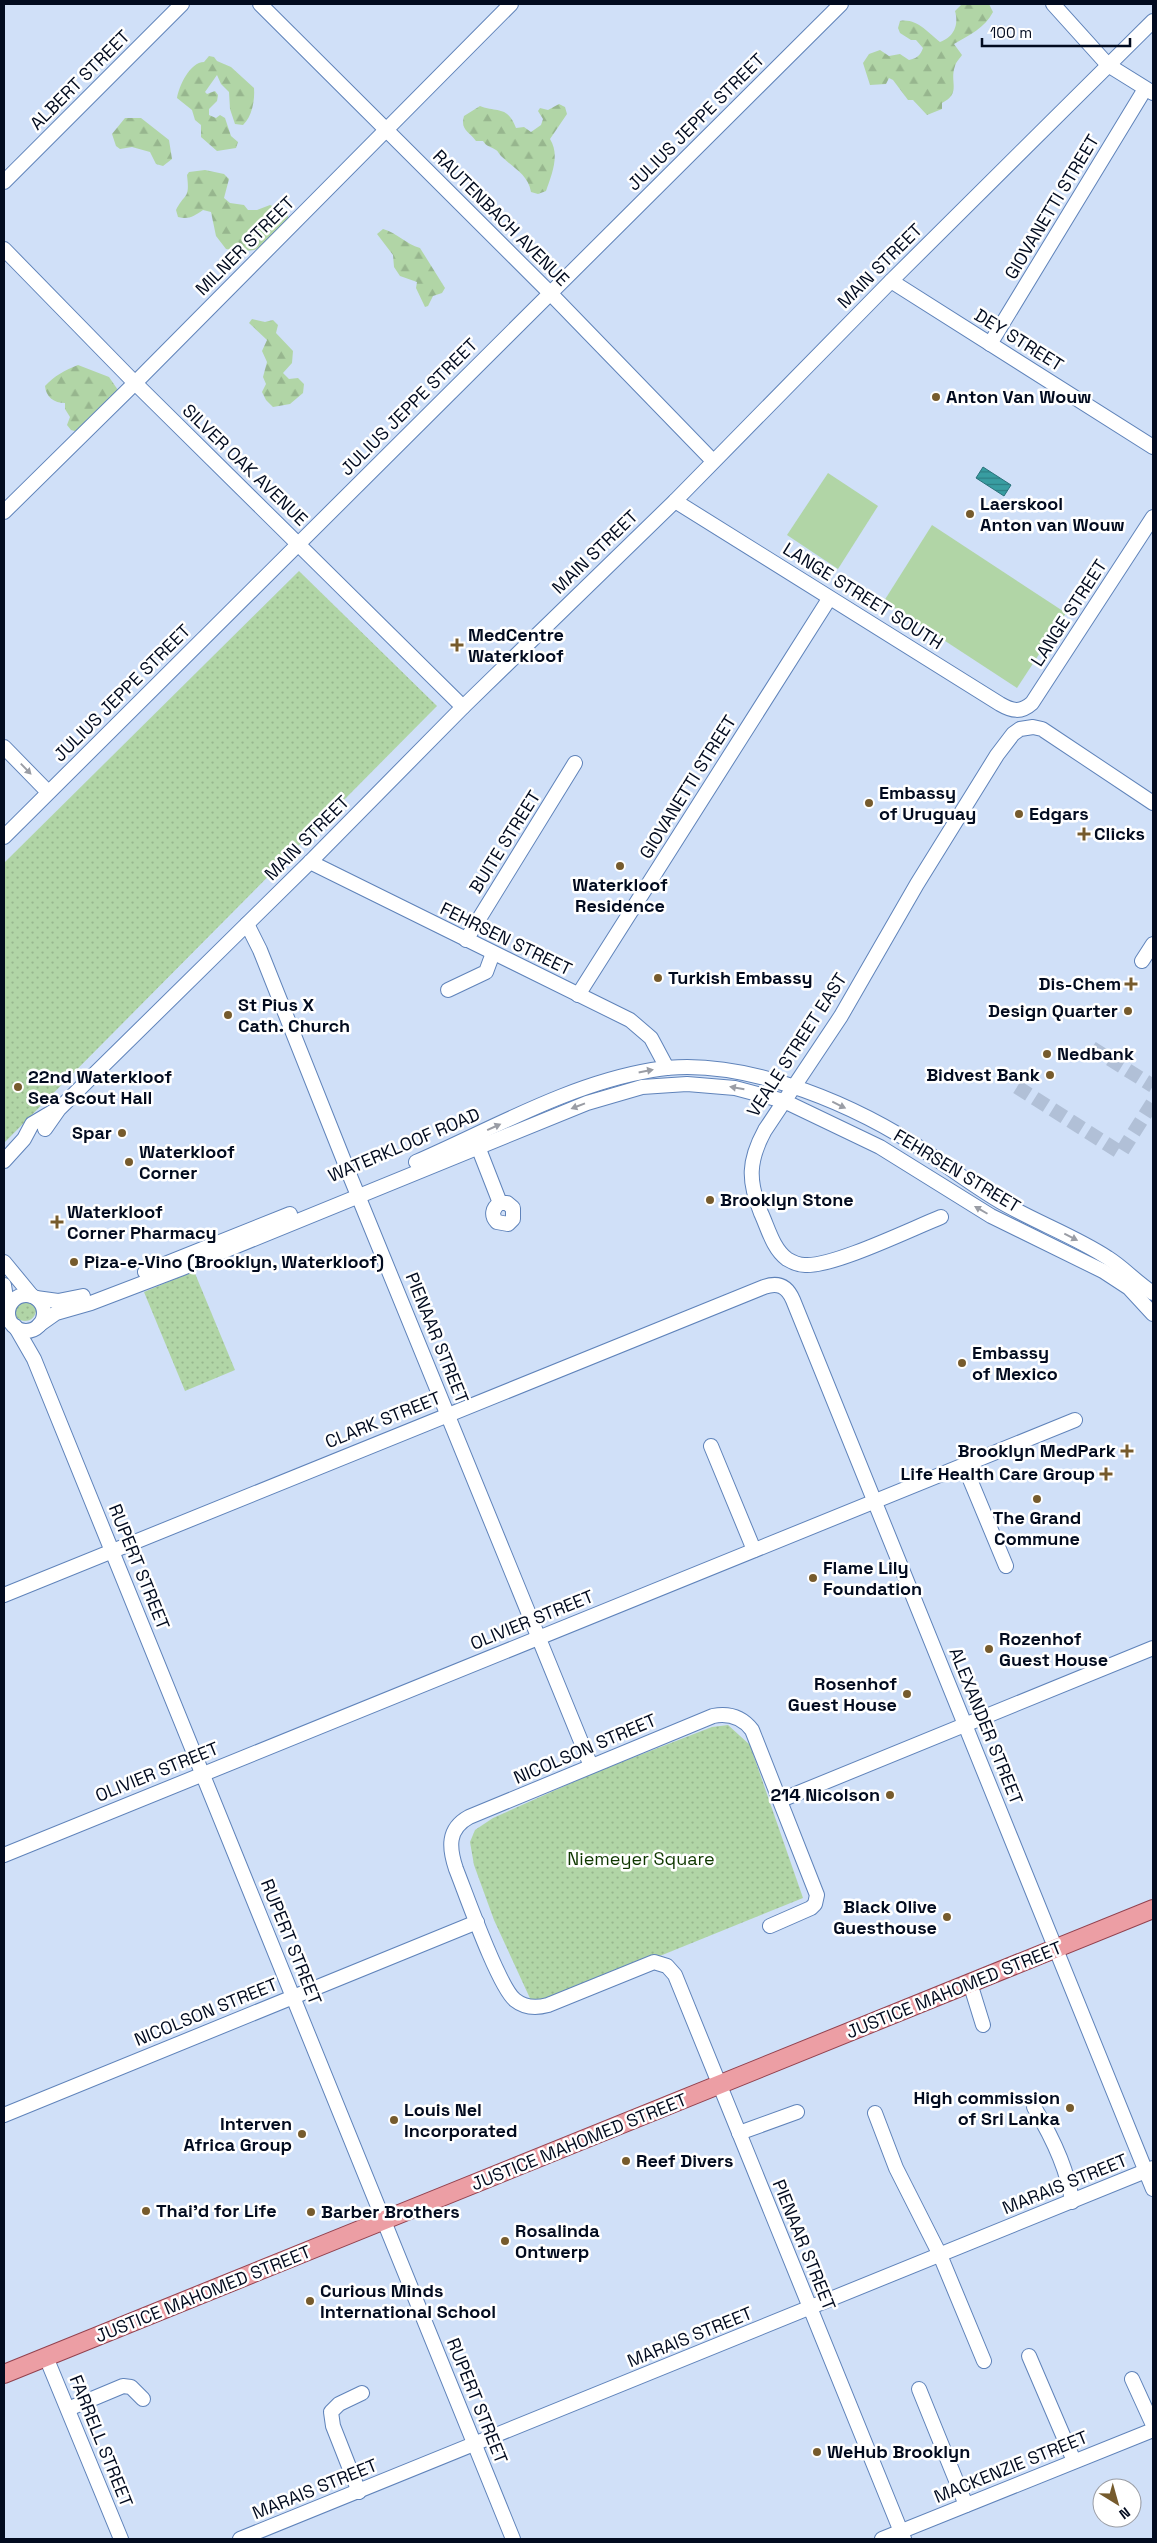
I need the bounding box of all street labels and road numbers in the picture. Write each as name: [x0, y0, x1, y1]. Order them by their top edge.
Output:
street label: ALBERT STREET: [25, 24, 135, 135]
street label: JULIUS JEPPE STREET: [622, 48, 769, 195]
street label: GIOVANETTI STREET: [999, 130, 1104, 283]
street label: RAUTENBACH AVENUE: [428, 145, 574, 291]
street label: MILNER STREET: [190, 191, 299, 300]
street label: MAIN STREET: [832, 218, 927, 313]
street label: DEY STREET: [970, 303, 1068, 376]
street label: JULIUS JEPPE STREET: [335, 333, 482, 480]
street label: SILVER OAK AVENUE: [178, 399, 313, 530]
street label: MAIN STREET: [547, 504, 643, 599]
street label: LANGE STREET SOUTH: [779, 537, 948, 654]
street label: LANGE STREET: [1025, 555, 1112, 671]
street label: JULIUS JEPPE STREET: [48, 619, 195, 766]
street label: GIOVANETTI STREET: [634, 710, 741, 863]
street label: BUITE STREET: [464, 786, 546, 897]
street label: MAIN STREET: [259, 790, 354, 885]
street label: FEHRSEN STREET: [436, 897, 576, 981]
street label: VEALE STREET EAST: [741, 968, 852, 1121]
street label: WATERKLOOF ROAD: [324, 1102, 483, 1187]
street label: FEHRSEN STREET: [890, 1124, 1025, 1218]
street label: PIENAAR STREET: [401, 1269, 474, 1407]
street label: CLARK STREET: [321, 1386, 445, 1453]
street label: RUPERT STREET: [104, 1501, 175, 1633]
street label: OLIVIER STREET: [467, 1584, 597, 1655]
street label: ALEXANDER STREET: [944, 1644, 1029, 1808]
street label: NICOLSON STREET: [510, 1708, 660, 1789]
street label: OLIVIER STREET: [92, 1736, 222, 1807]
street label: RUPERT STREET: [256, 1876, 327, 2008]
street label: JUSTICE MAHOMED STREET: [843, 1935, 1065, 2043]
street label: NICOLSON STREET: [131, 1972, 281, 2051]
street label: JUSTICE MAHOMED STREET: [468, 2087, 690, 2195]
street label: MARAIS STREET: [999, 2148, 1131, 2219]
street label: PIENAAR STREET: [768, 2176, 841, 2314]
street label: JUSTICE MAHOMED STREET: [92, 2239, 314, 2347]
street label: MARAIS STREET: [624, 2301, 756, 2372]
street label: RUPERT STREET: [442, 2335, 513, 2467]
street label: FARRELL STREET: [65, 2372, 139, 2511]
street label: MACKENZIE STREET: [930, 2425, 1092, 2508]
street label: MARAIS STREET: [249, 2453, 381, 2524]

